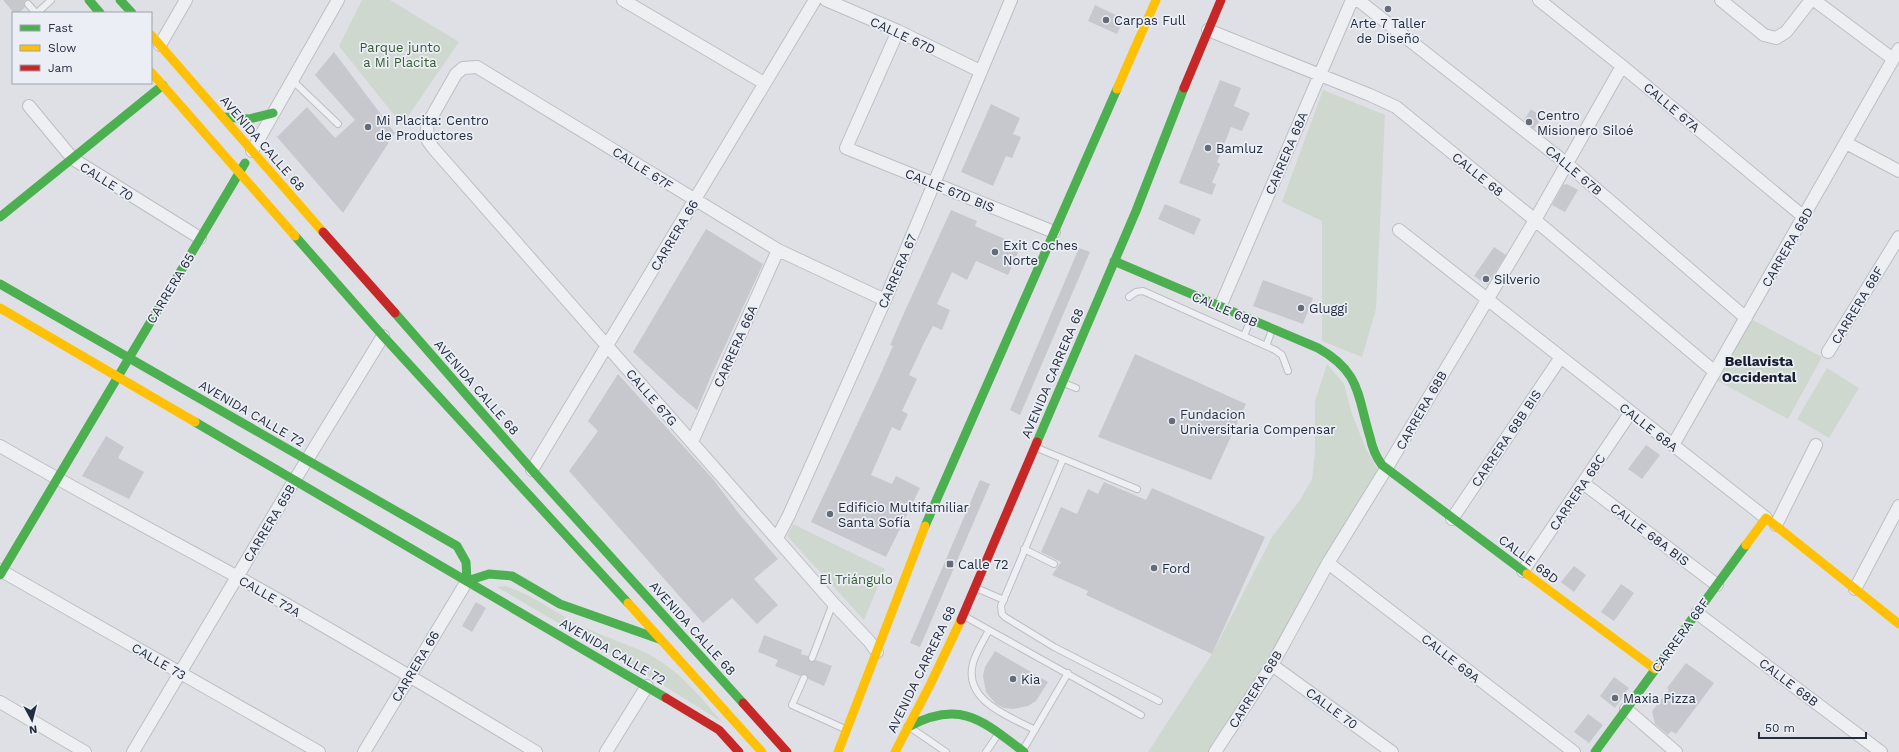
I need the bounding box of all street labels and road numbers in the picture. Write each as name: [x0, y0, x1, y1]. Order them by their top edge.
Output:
street label: CALLE 67D: [868, 14, 938, 57]
street label: CALLE 67A: [1641, 80, 1703, 135]
street label: AVENIDA CALLE 68: [217, 93, 308, 194]
street label: CARRERA 68A: [1262, 109, 1311, 197]
street label: CALLE 67B: [1542, 142, 1605, 198]
street label: CALLE 67F: [610, 144, 676, 193]
street label: CALLE 68: [1449, 149, 1506, 200]
street label: CALLE 70: [77, 159, 136, 204]
street label: CALLE 67D BIS: [903, 166, 997, 215]
street label: CARRERA 66: [647, 197, 702, 273]
street label: CARRERA 68D: [1759, 205, 1816, 290]
street label: CARRERA 67: [875, 232, 920, 311]
street label: CARRERA 65: [143, 250, 197, 326]
street label: CARRERA 68F: [1828, 264, 1887, 347]
street label: CALLE 68B: [1190, 289, 1260, 330]
street label: CARRERA 66A: [711, 302, 760, 390]
street label: AVENIDA CARRERA 68: [1018, 306, 1087, 440]
street label: AVENIDA CALLE 68: [431, 337, 522, 438]
street label: CALLE 67G: [623, 366, 680, 429]
street label: CARRERA 68B: [1393, 368, 1450, 452]
street label: AVENIDA CALLE 72: [196, 377, 307, 450]
street label: CARRERA 68B BIS: [1468, 387, 1544, 490]
street label: CALLE 68A: [1616, 400, 1681, 455]
street label: CARRERA 68C: [1546, 451, 1609, 533]
street label: CARRERA 65B: [240, 482, 299, 565]
street label: CALLE 68A BIS: [1607, 500, 1692, 569]
street label: CALLE 68D: [1496, 532, 1562, 587]
street label: CALLE 72A: [236, 573, 304, 620]
street label: AVENIDA CALLE 68: [647, 578, 739, 678]
street label: CARRERA 68F: [1648, 595, 1712, 675]
street label: AVENIDA CARRERA 68: [884, 603, 959, 735]
street label: AVENIDA CALLE 72: [557, 615, 668, 688]
street label: CARRERA 66: [388, 628, 443, 704]
street label: CALLE 69A: [1418, 631, 1483, 686]
street label: CALLE 73: [129, 640, 189, 683]
street label: CARRERA 68B: [1226, 648, 1285, 731]
street label: CALLE 68B: [1756, 655, 1821, 710]
street label: CALLE 70: [1303, 685, 1361, 732]

